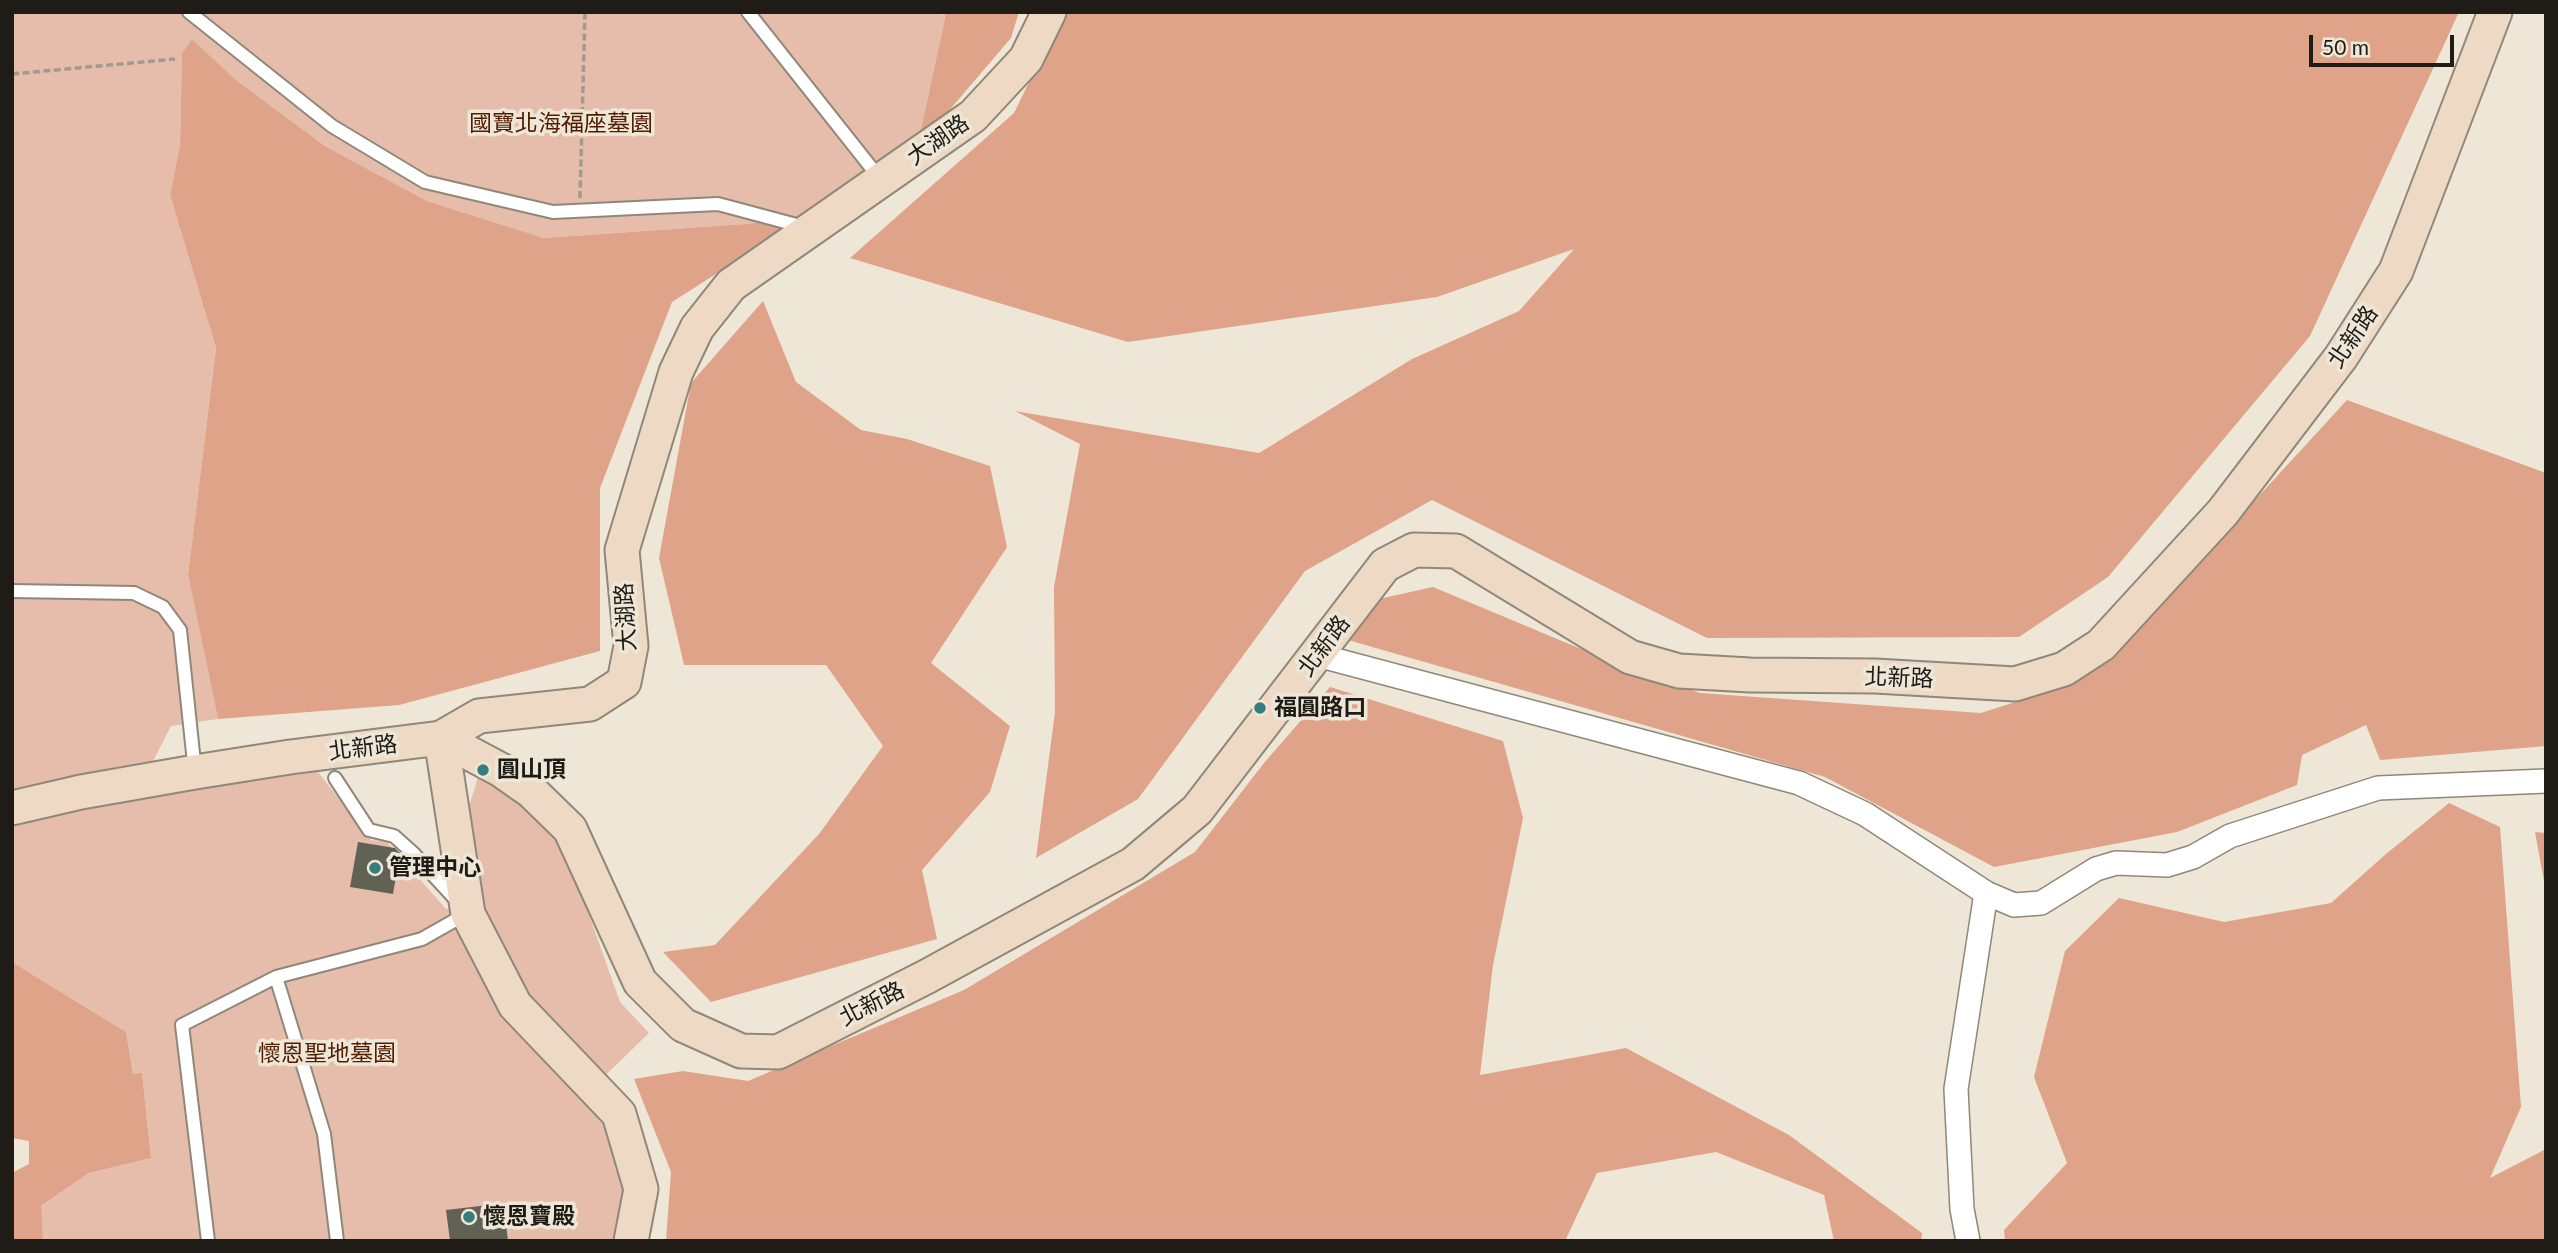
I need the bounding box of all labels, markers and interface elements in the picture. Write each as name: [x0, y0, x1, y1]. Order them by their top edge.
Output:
scale bar: [2313, 21, 2458, 65]
text: 50 m: [2322, 34, 2369, 59]
street label: 大湖路: [902, 109, 974, 171]
park label: 國寶北海福座墓園: [469, 110, 653, 138]
street label: 北新路: [2322, 301, 2384, 373]
street label: 大湖路: [610, 582, 642, 652]
street label: 北新路: [1292, 610, 1356, 682]
street label: 北新路: [1864, 663, 1934, 693]
place label: 福圓路口: [1274, 694, 1366, 722]
marker: 福圓路口: [1252, 700, 1268, 716]
street label: 北新路: [327, 730, 399, 766]
place label: 圓山頂: [497, 756, 566, 784]
marker: 圓山頂: [475, 762, 491, 778]
place label: 管理中心: [389, 854, 481, 882]
marker: 管理中心: [367, 860, 383, 876]
street label: 北新路: [835, 976, 909, 1032]
park label: 懷恩聖地墓園: [258, 1040, 396, 1068]
place label: 懷恩寶殿: [483, 1203, 575, 1231]
marker: 懷恩寶殿: [461, 1209, 477, 1225]

